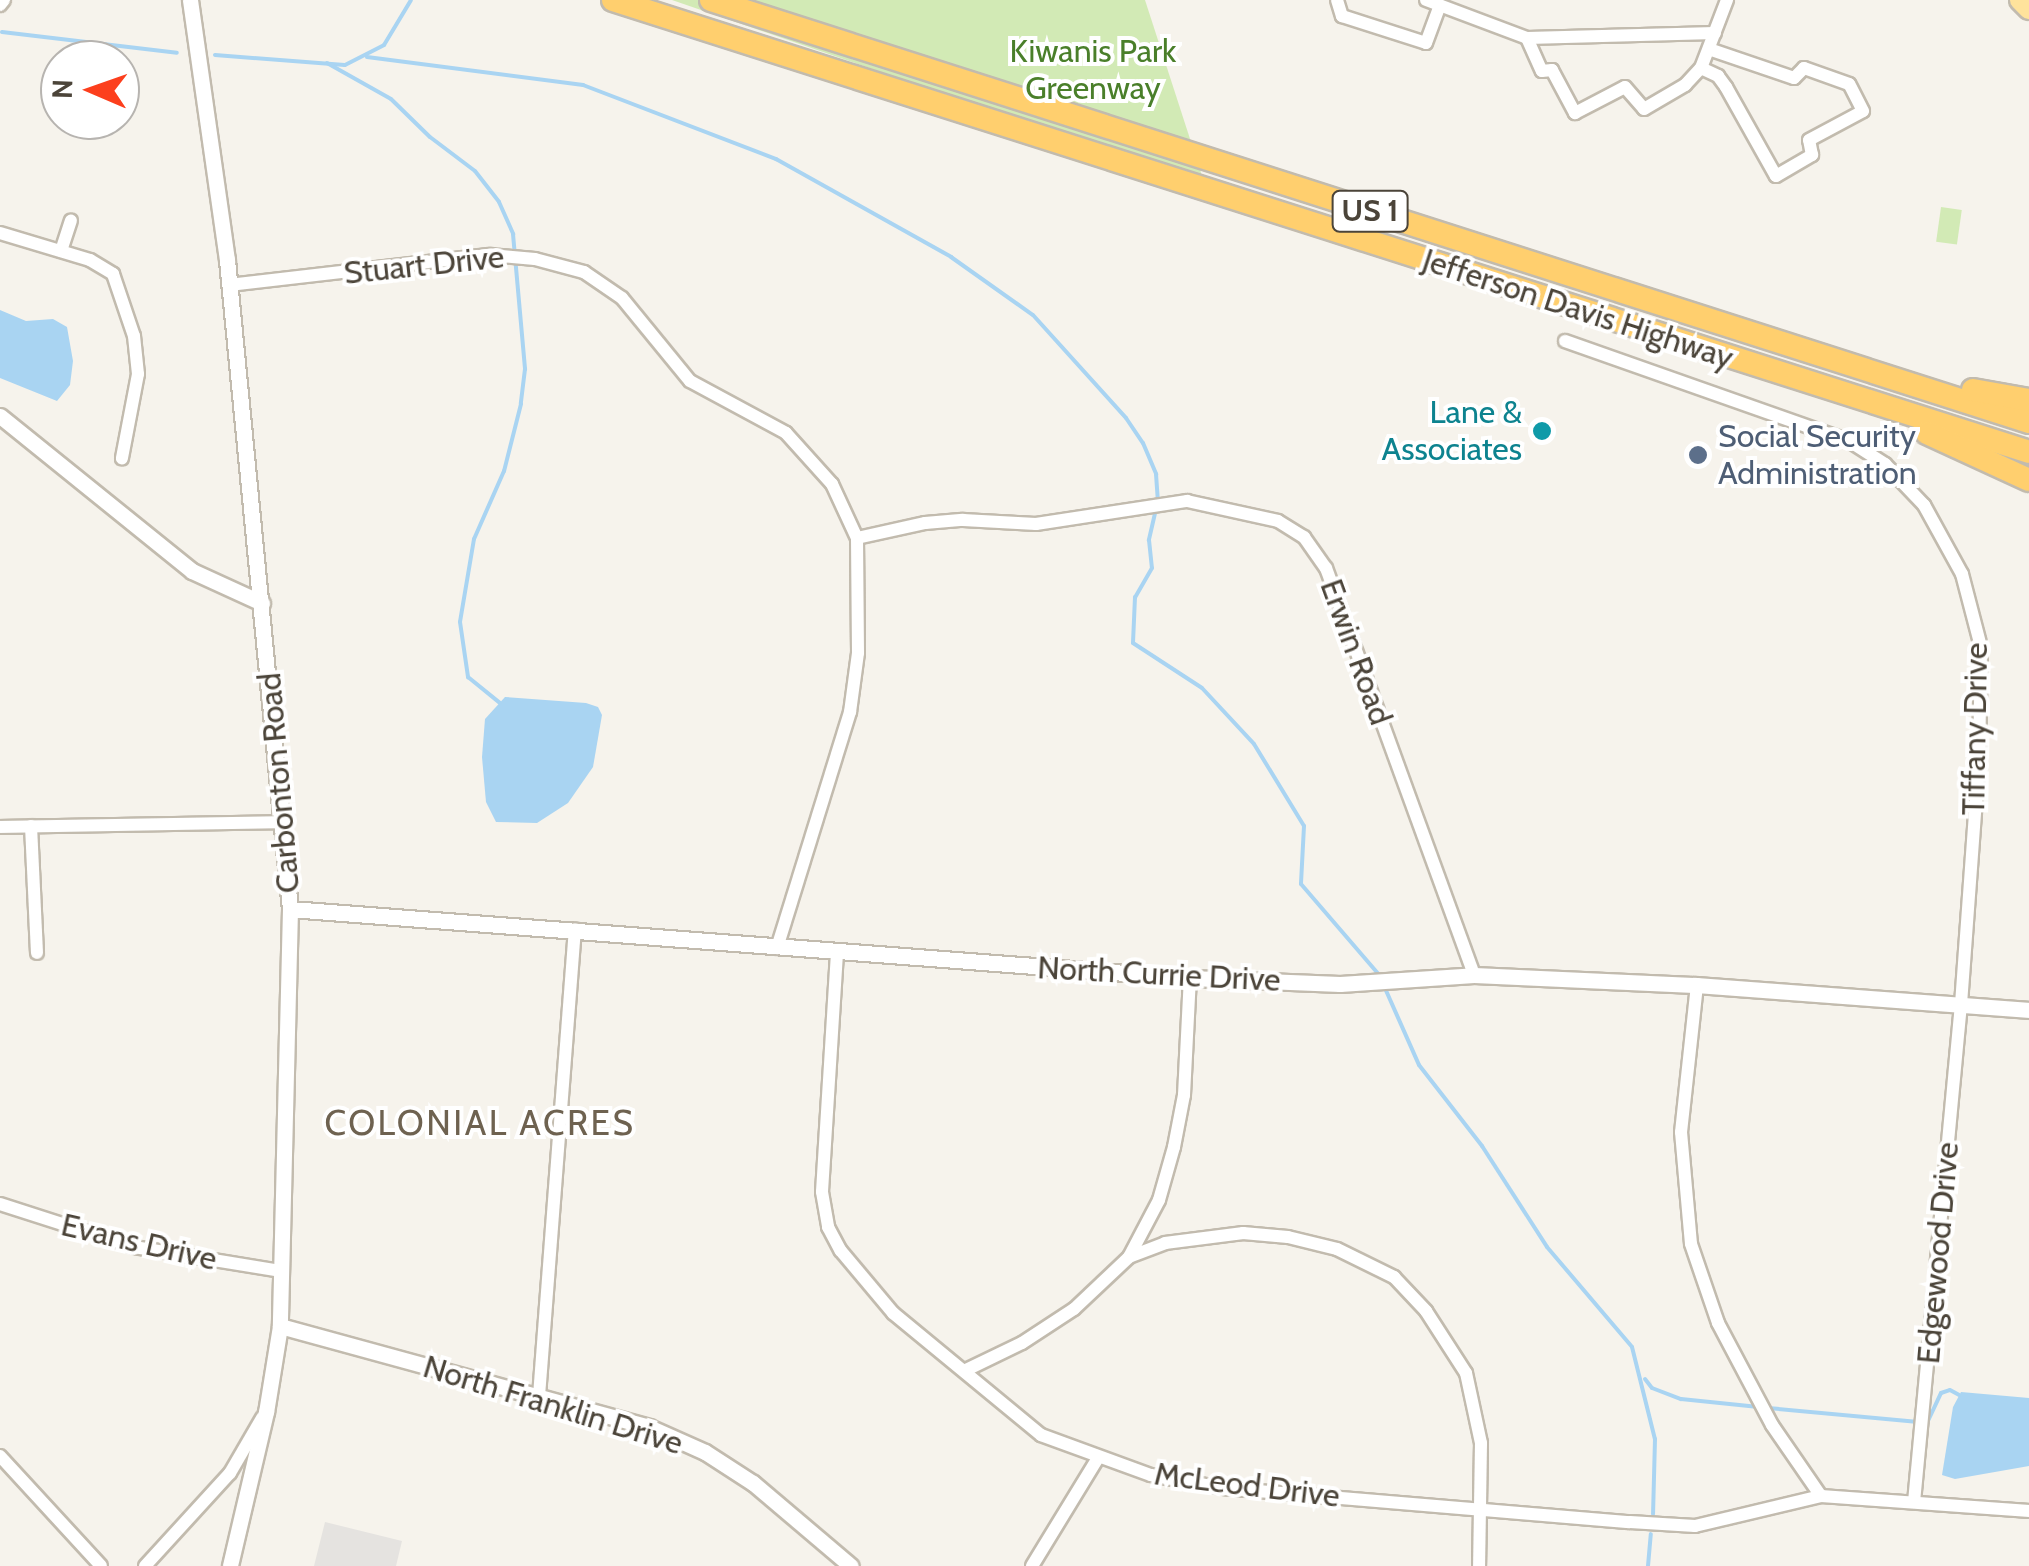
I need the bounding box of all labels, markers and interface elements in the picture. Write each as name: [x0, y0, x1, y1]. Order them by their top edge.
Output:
park label: Kiwanis Park Greenway: [1010, 33, 1176, 108]
north arrow: [40, 40, 140, 140]
text: N: [45, 79, 79, 100]
road number: US 1: [1330, 186, 1410, 236]
street label: Stuart Drive: [342, 237, 506, 293]
street label: Jefferson Davis Highway: [1418, 241, 1738, 377]
place label: Lane & Associates: [1382, 394, 1522, 469]
place label: Social Security Administration: [1718, 418, 1917, 493]
marker: Lane & Associates: [1531, 420, 1553, 442]
marker: Social Security Administration: [1687, 444, 1709, 466]
street label: Erwin Road: [1312, 574, 1400, 730]
street label: Tiffany Drive: [1954, 642, 1996, 816]
street label: Carbonton Road: [250, 671, 308, 895]
street label: North Currie Drive: [1036, 948, 1282, 1000]
district label: COLONIAL ACRES: [325, 1102, 635, 1144]
street label: Edgewood Drive: [1909, 1141, 1967, 1365]
street label: Evans Drive: [58, 1205, 220, 1279]
street label: North Franklin Drive: [419, 1347, 687, 1463]
street label: McLeod Drive: [1152, 1455, 1342, 1515]

